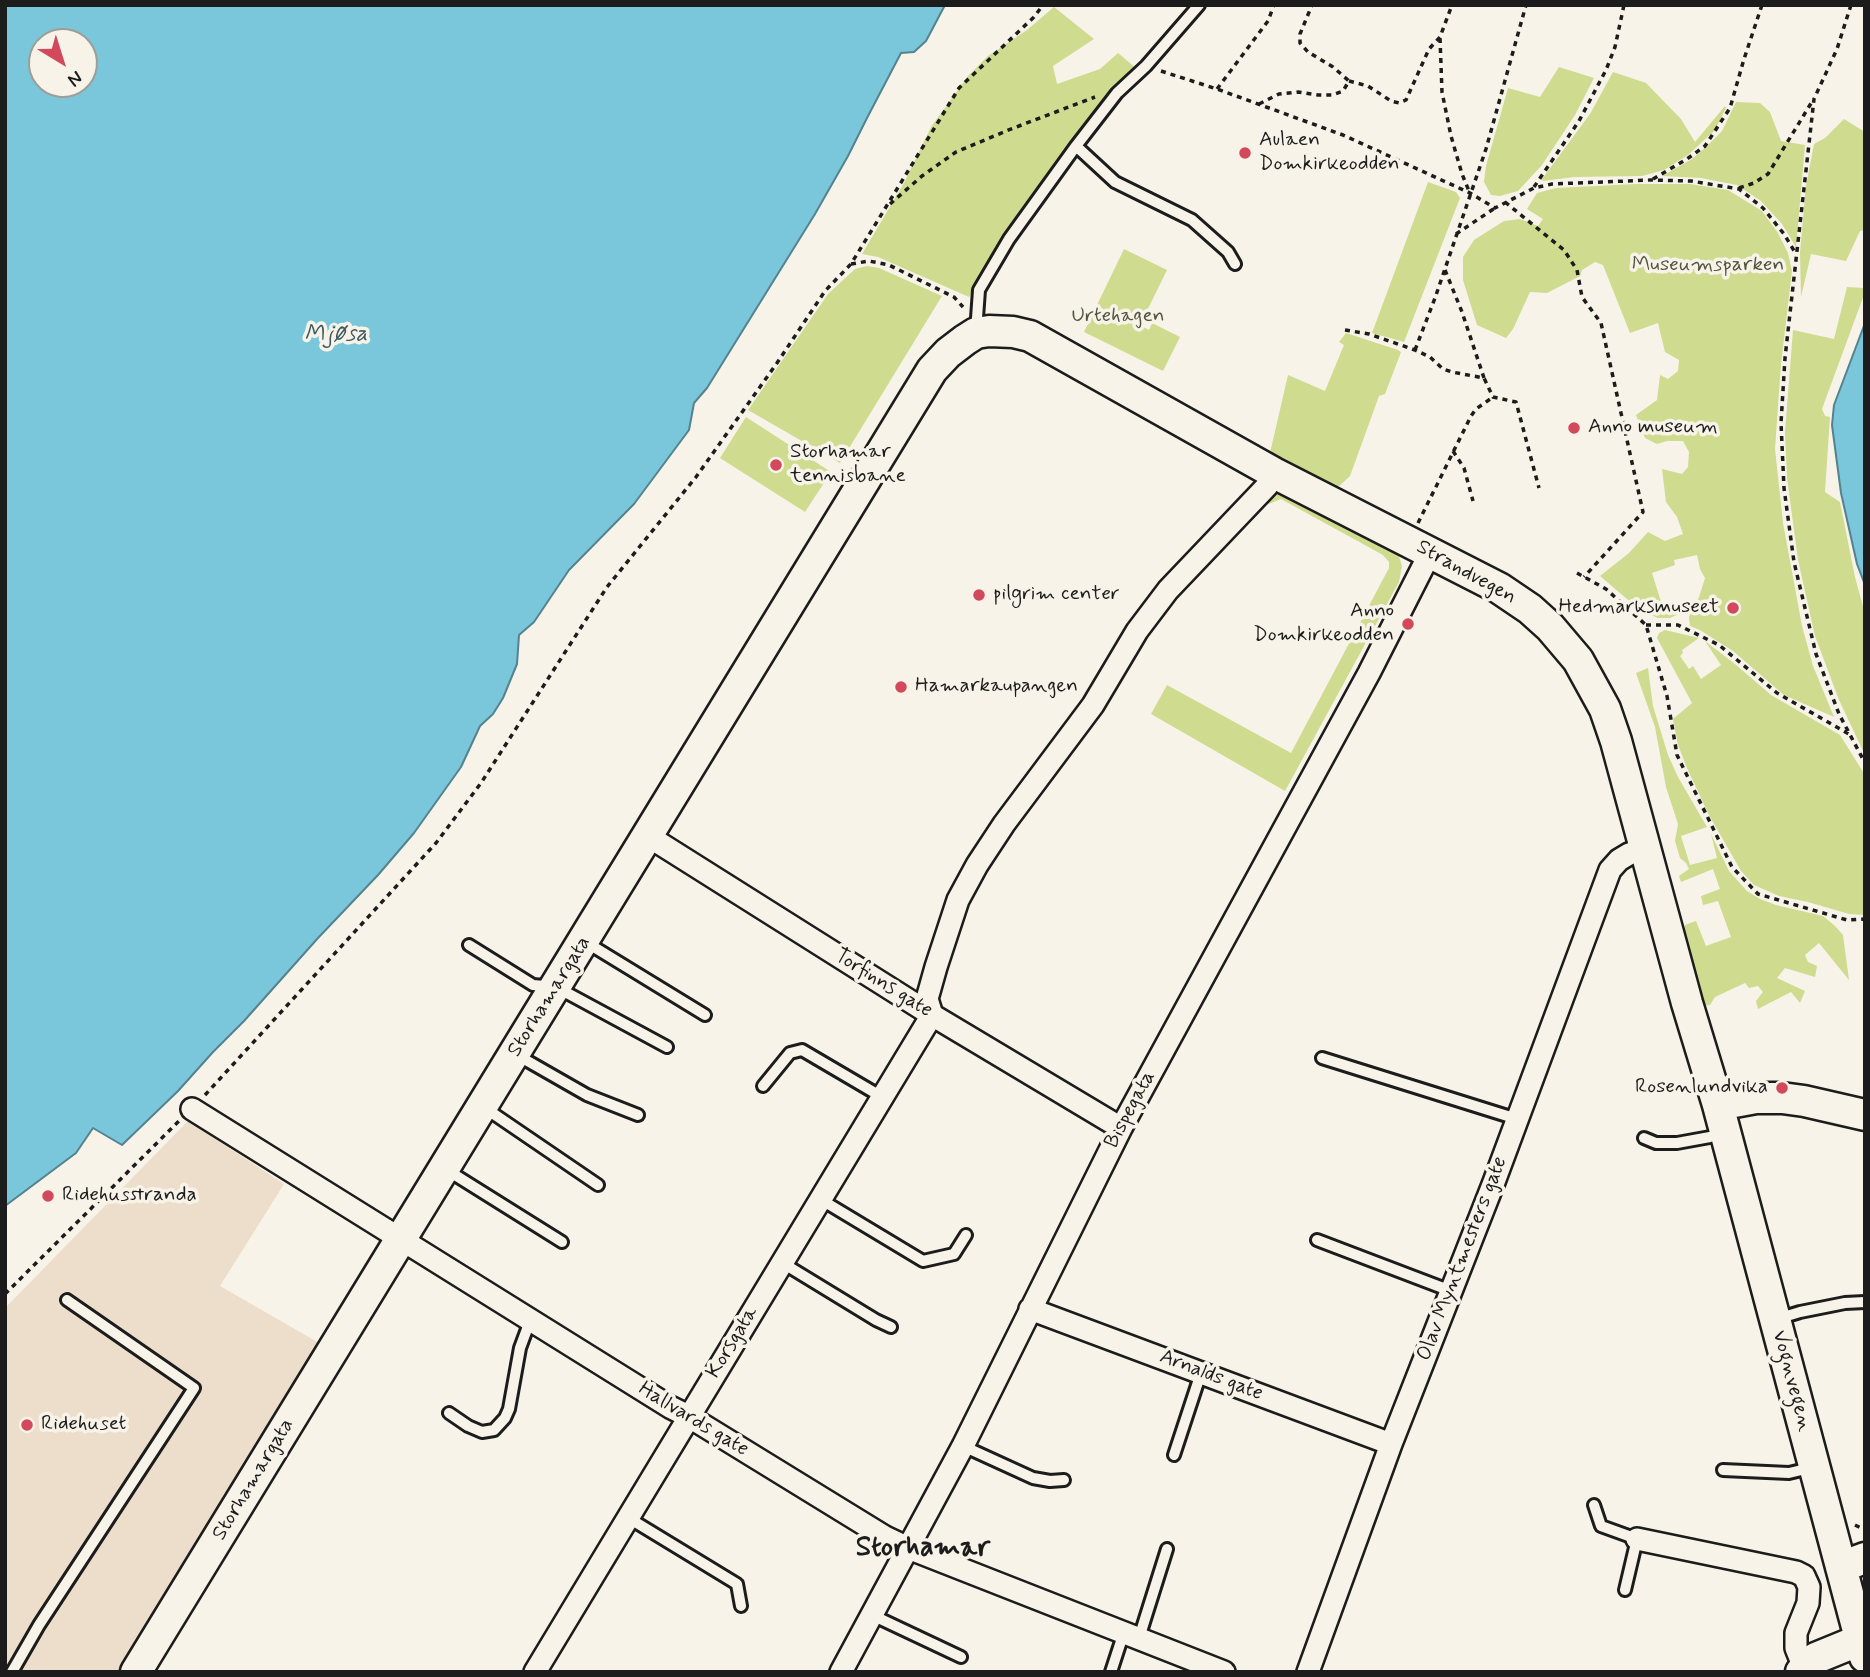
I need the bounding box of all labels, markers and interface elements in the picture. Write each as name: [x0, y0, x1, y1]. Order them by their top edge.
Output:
north arrow: [28, 28, 98, 98]
text: N: [62, 65, 88, 92]
place label: Aulaen Domkirkeodden: [1259, 128, 1400, 178]
marker: Aulaen Domkirkeodden: [1237, 145, 1253, 161]
park label: Museumsparken: [1632, 253, 1784, 279]
park label: Urtehagen: [1071, 304, 1165, 330]
water label: Mjøsa: [304, 321, 368, 349]
place label: Anno museum: [1588, 415, 1718, 441]
marker: Anno museum: [1566, 420, 1582, 436]
place label: Storhamar tennisbane: [790, 440, 906, 490]
marker: Storhamar tennisbane: [768, 457, 784, 473]
street label: Strandvegen: [1412, 535, 1520, 611]
place label: pilgrim center: [993, 582, 1120, 608]
marker: pilgrim center: [971, 587, 987, 603]
place label: Hedmarksmuseet: [1558, 595, 1719, 621]
place label: Anno Domkirkeodden: [1253, 599, 1394, 649]
marker: Hedmarksmuseet: [1725, 600, 1741, 616]
marker: Anno Domkirkeodden: [1400, 616, 1416, 632]
place label: Hamarkaupangen: [915, 674, 1078, 700]
marker: Hamarkaupangen: [893, 679, 909, 695]
street label: Storhamargata: [503, 932, 597, 1062]
street label: Torfinns gate: [829, 944, 937, 1024]
street label: Bispegata: [1100, 1067, 1162, 1153]
place label: Rosenlundvika: [1635, 1075, 1768, 1101]
marker: Rosenlundvika: [1774, 1080, 1790, 1096]
street label: Olav Myntmesters gate: [1412, 1153, 1514, 1365]
place label: Ridehusstranda: [62, 1183, 197, 1209]
marker: Ridehusstranda: [40, 1188, 56, 1204]
street label: Korsgata: [702, 1303, 764, 1383]
street label: Vognvegen: [1765, 1328, 1817, 1434]
street label: Arnalds gate: [1156, 1345, 1266, 1407]
street label: Hallvards gate: [633, 1377, 753, 1463]
place label: Ridehuset: [41, 1412, 126, 1438]
street label: Storhamargata: [208, 1415, 300, 1545]
marker: Ridehuset: [19, 1417, 35, 1433]
district label: Storhamar: [856, 1532, 990, 1566]

